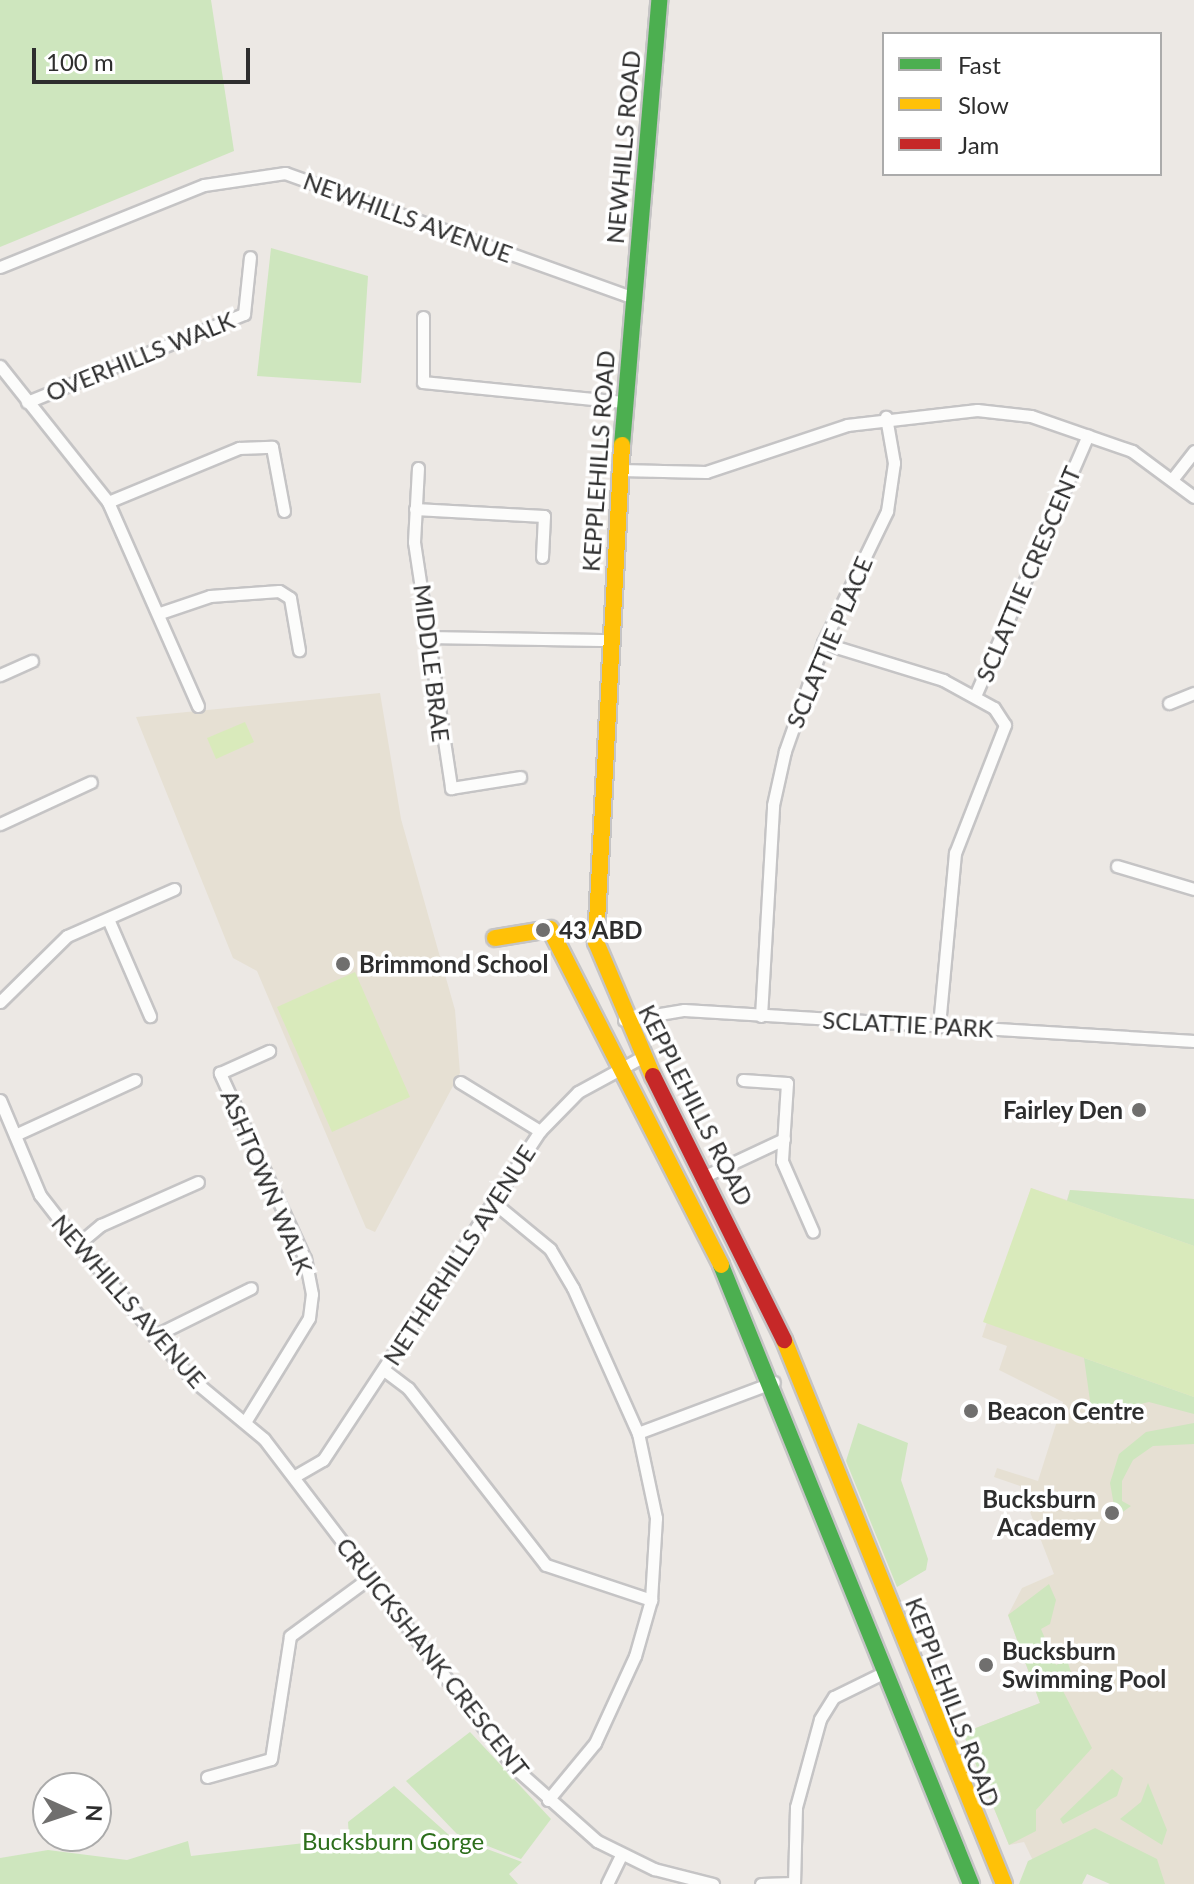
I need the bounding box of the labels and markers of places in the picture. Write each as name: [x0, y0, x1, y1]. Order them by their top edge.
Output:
place label: 43 ABD: [559, 916, 643, 944]
marker: 43 ABD: [534, 921, 552, 939]
place label: Brimmond School: [359, 950, 548, 978]
marker: Brimmond School: [334, 955, 352, 973]
place label: Fairley Den: [1002, 1096, 1123, 1124]
marker: Fairley Den: [1130, 1101, 1148, 1119]
place label: Beacon Centre: [987, 1397, 1144, 1425]
marker: Beacon Centre: [962, 1402, 980, 1420]
place label: Bucksburn Academy: [982, 1485, 1096, 1541]
marker: Bucksburn Academy: [1103, 1504, 1121, 1522]
place label: Bucksburn Swimming Pool: [1002, 1637, 1166, 1693]
marker: Bucksburn Swimming Pool: [977, 1656, 995, 1674]

